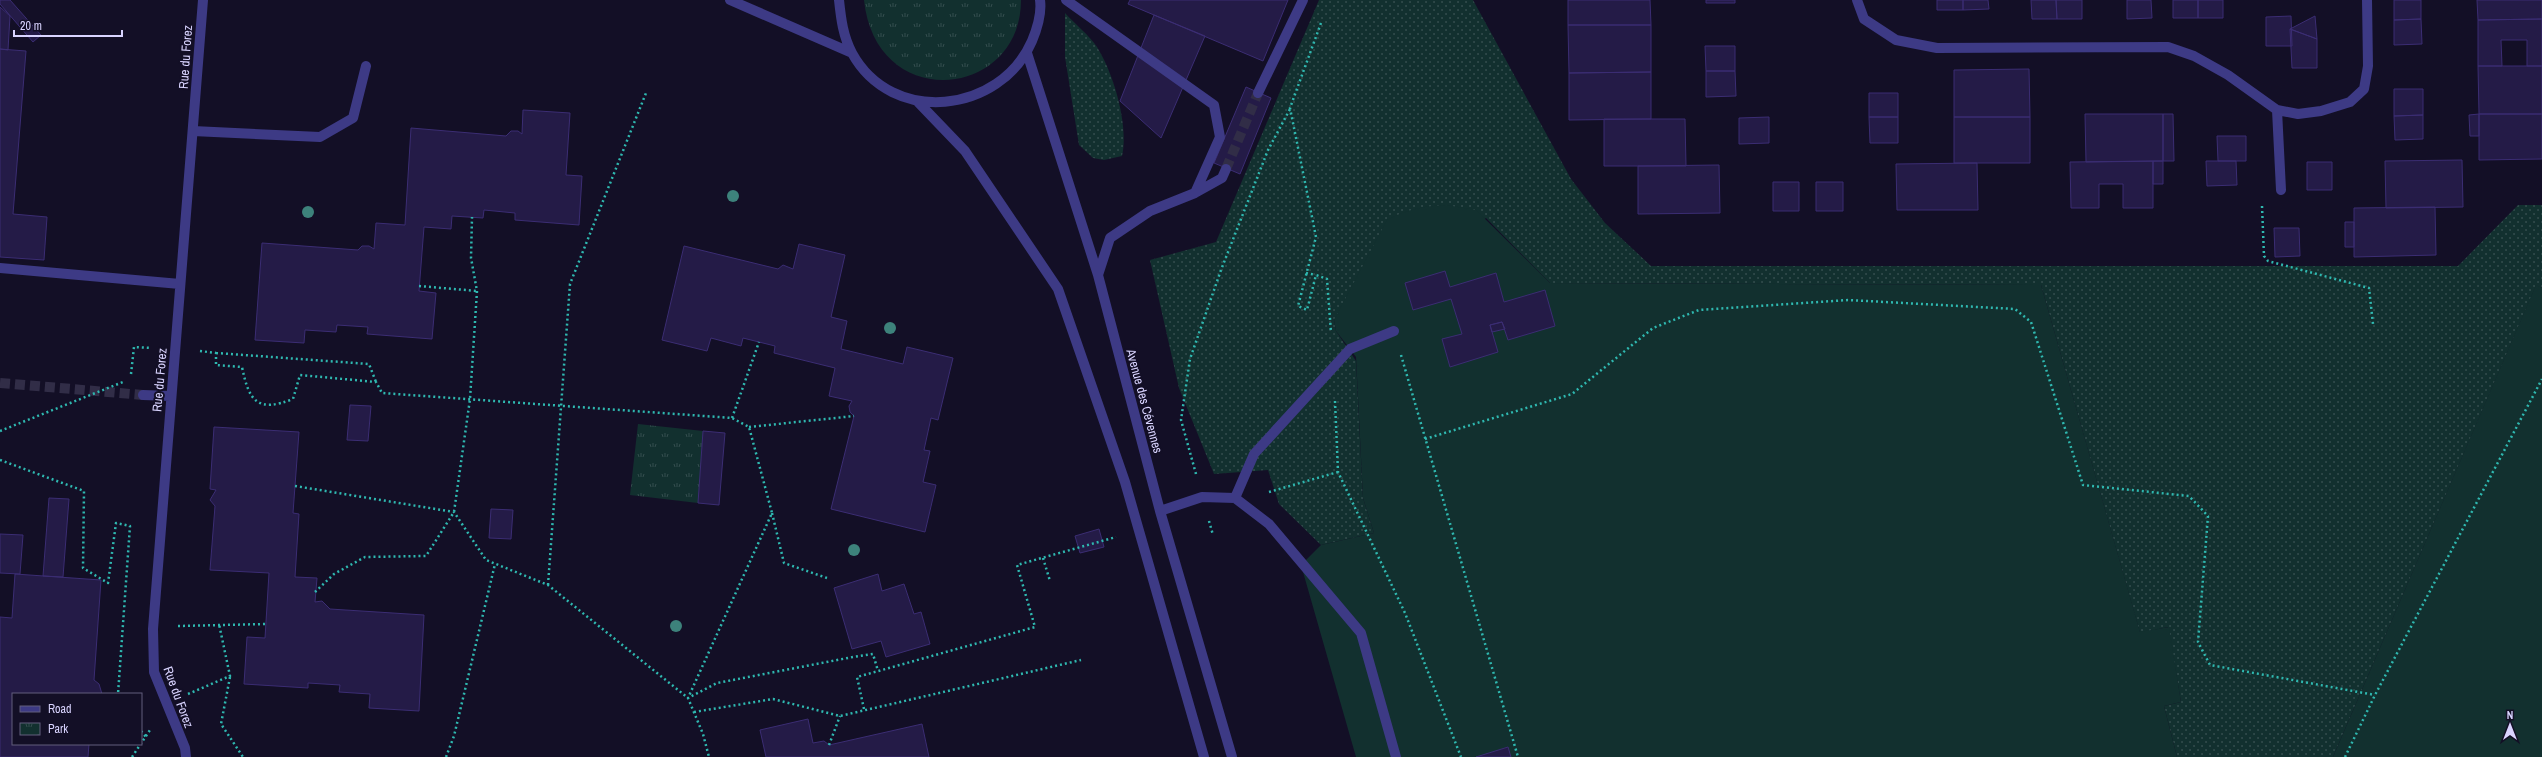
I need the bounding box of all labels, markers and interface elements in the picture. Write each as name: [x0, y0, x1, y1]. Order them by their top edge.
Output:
scale bar: [14, 12, 122, 38]
text: 20 m: [20, 18, 42, 34]
street label: Rue du Forez: [175, 24, 196, 90]
street label: Avenue des Cévennes: [1122, 346, 1167, 455]
street label: Rue du Forez: [148, 347, 171, 413]
street label: Rue du Forez: [160, 664, 197, 730]
legend: [12, 693, 142, 745]
text: Road: [48, 701, 72, 717]
north arrow: [2490, 705, 2530, 745]
text: N: [2507, 708, 2513, 722]
text: Park: [48, 721, 68, 737]

